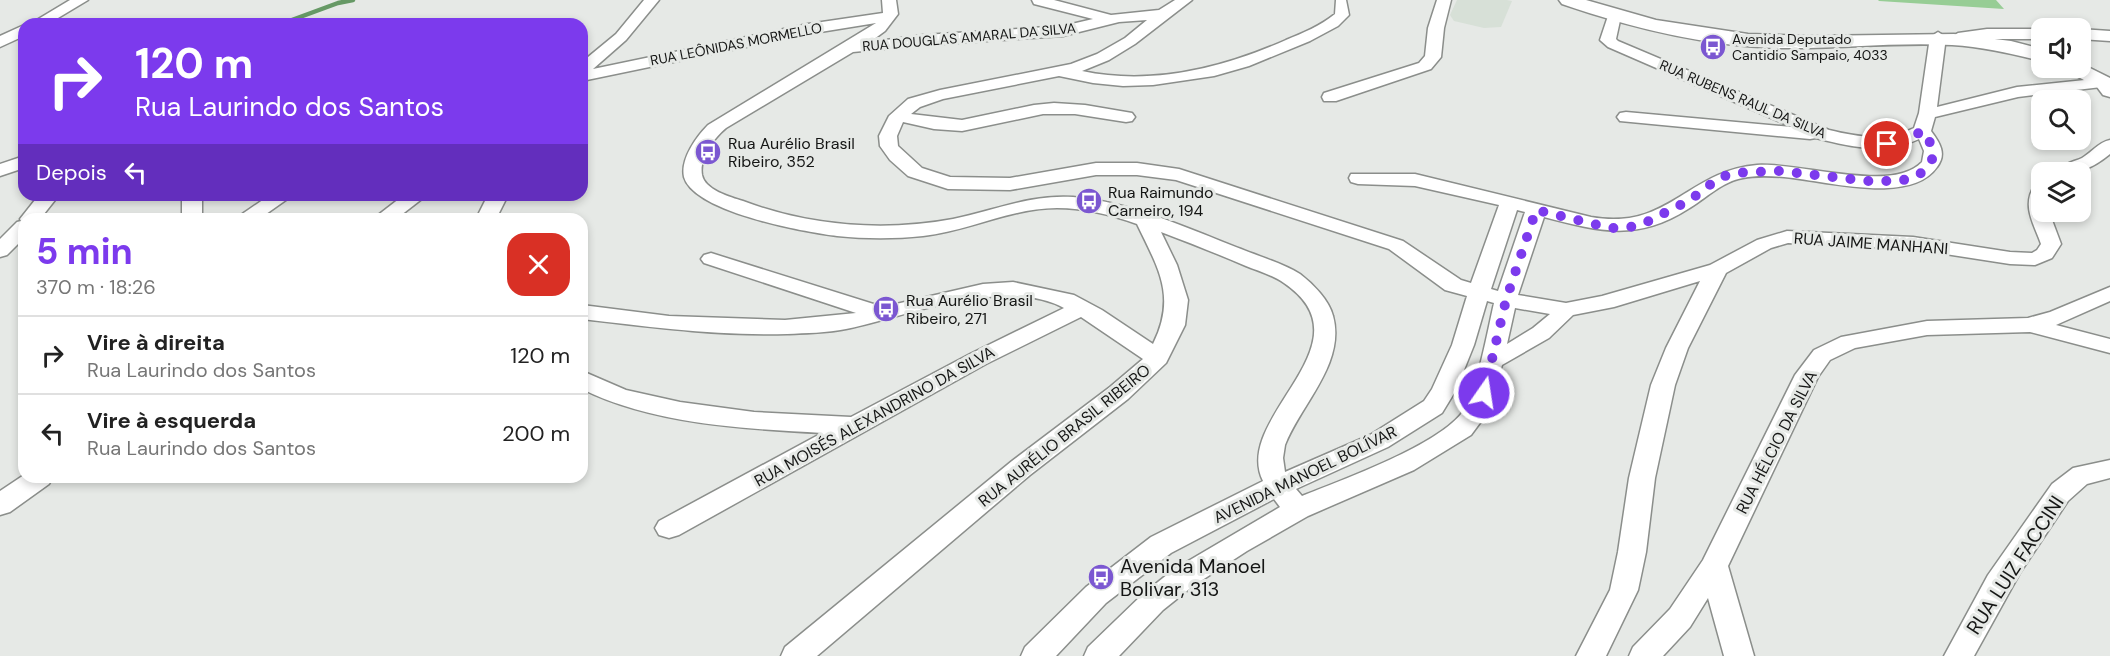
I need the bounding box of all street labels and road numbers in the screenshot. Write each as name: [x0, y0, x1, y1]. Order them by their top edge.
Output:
street label: RUA LEÔNIDAS MORMELLO: [649, 18, 824, 69]
street label: RUA DOUGLAS AMARAL DA SILVA: [861, 19, 1077, 55]
street label: RUA RUBENS RAUL DA SILVA: [1657, 56, 1829, 142]
street label: RUA JAIME MANHANI: [1793, 228, 1949, 259]
street label: RUA MOISÉS ALEXANDRINO DA SILVA: [750, 341, 998, 491]
street label: RUA AURÉLIO BRASIL RIBEIRO: [974, 359, 1155, 511]
street label: RUA HÉLCIO DA SILVA: [1731, 367, 1822, 517]
street label: AVENIDA MANOEL BOLÍVAR: [1210, 421, 1400, 528]
street label: RUA LUIZ FACCINI: [1960, 491, 2070, 639]

